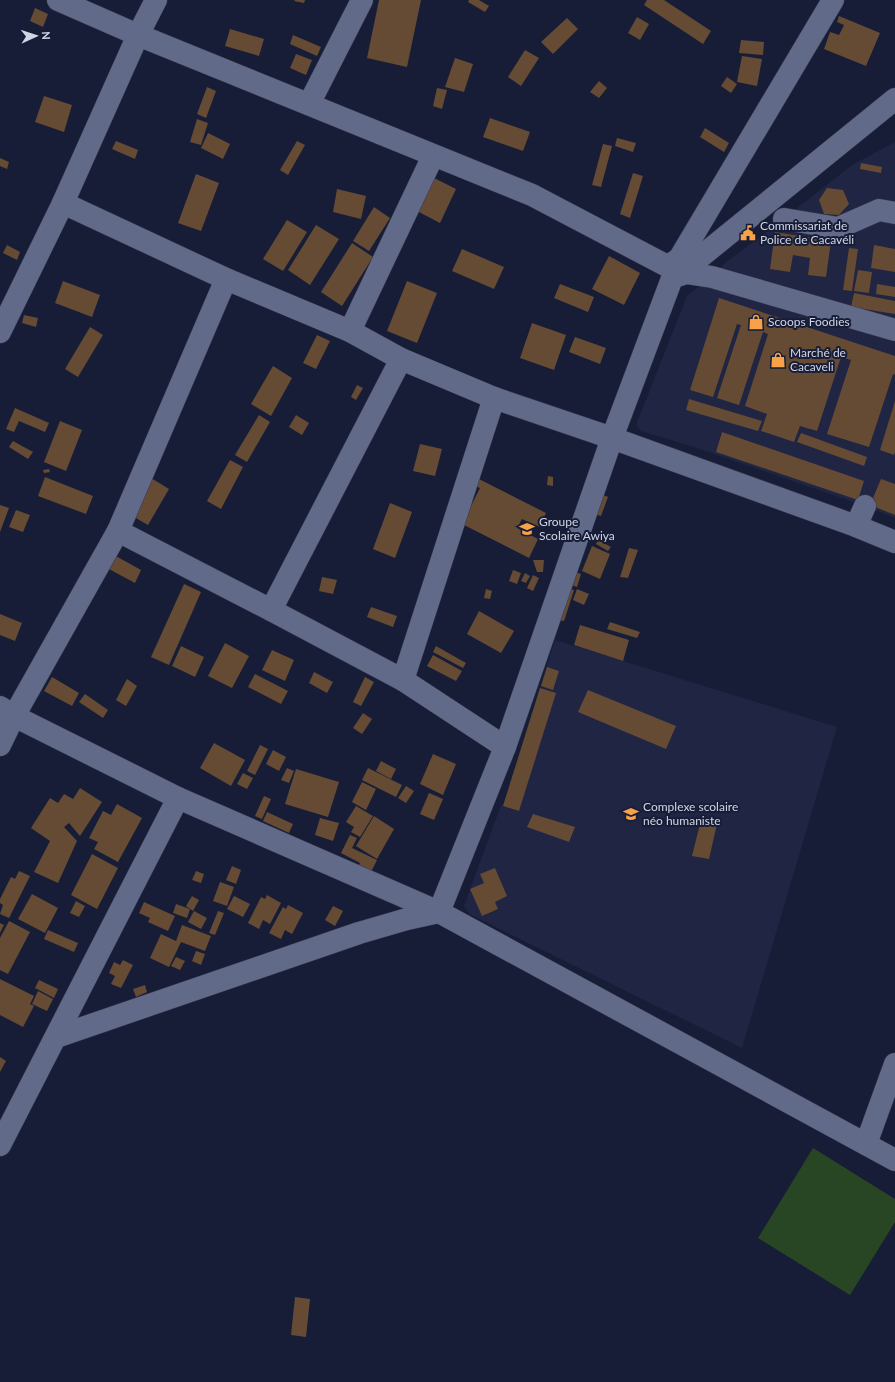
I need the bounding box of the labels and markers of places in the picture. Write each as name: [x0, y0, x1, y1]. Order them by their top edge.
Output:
place label: Commissariat de Police de Cacavéli: [760, 218, 854, 247]
public building icon: Commissariat de Police de Cacavéli: [739, 224, 757, 242]
shop icon: Scoops Foodies: [747, 313, 765, 331]
place label: Scoops Foodies: [768, 314, 850, 329]
place label: Marché de Cacaveli: [790, 345, 846, 374]
shop icon: Marché de Cacaveli: [769, 351, 787, 369]
place label: Groupe Scolaire Awiya: [539, 514, 615, 543]
school or university icon: Groupe Scolaire Awiya: [518, 520, 536, 538]
place label: Complexe scolaire néo humaniste: [643, 799, 738, 828]
school or university icon: Complexe scolaire néo humaniste: [622, 805, 640, 823]

